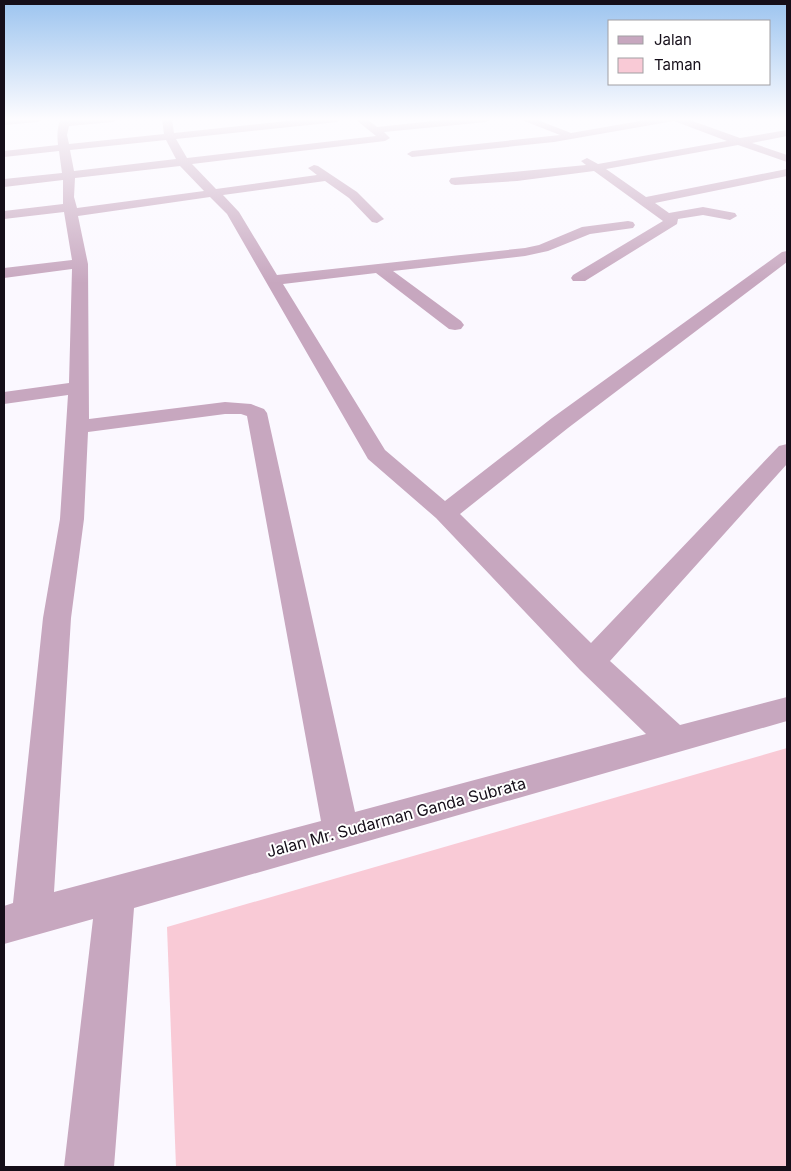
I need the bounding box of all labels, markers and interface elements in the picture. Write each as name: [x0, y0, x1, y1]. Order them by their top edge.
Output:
legend: [608, 20, 771, 85]
text: Jalan: [654, 30, 692, 49]
text: Taman: [654, 55, 701, 74]
street label: Jalan Mr. Sudarman Ganda Subrata: [264, 773, 528, 861]

